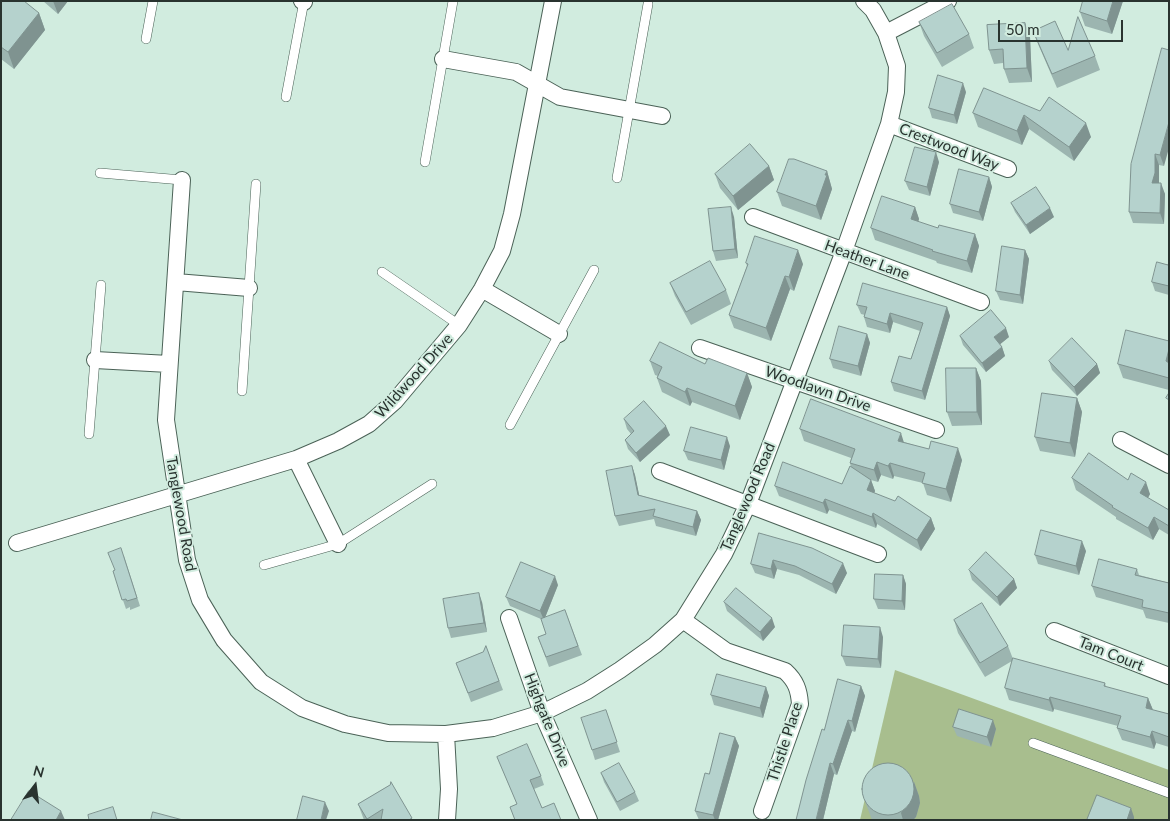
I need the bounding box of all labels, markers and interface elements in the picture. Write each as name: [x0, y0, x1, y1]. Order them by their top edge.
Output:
scale bar: [1000, 10, 1125, 42]
text: 50 m: [1006, 20, 1040, 38]
street label: Crestwood Way: [897, 120, 1001, 174]
street label: Heather Lane: [822, 236, 912, 284]
street label: Wildwood Drive: [371, 330, 457, 422]
street label: Woodlawn Drive: [763, 362, 873, 416]
street label: Tanglewood Road: [717, 440, 779, 554]
street label: Tanglewood Road: [162, 455, 200, 573]
street label: Tam Court: [1076, 633, 1146, 675]
street label: Highgate Drive: [520, 671, 574, 769]
street label: Thistle Place: [764, 700, 806, 784]
north arrow: [10, 761, 60, 811]
text: N: [32, 761, 46, 781]

